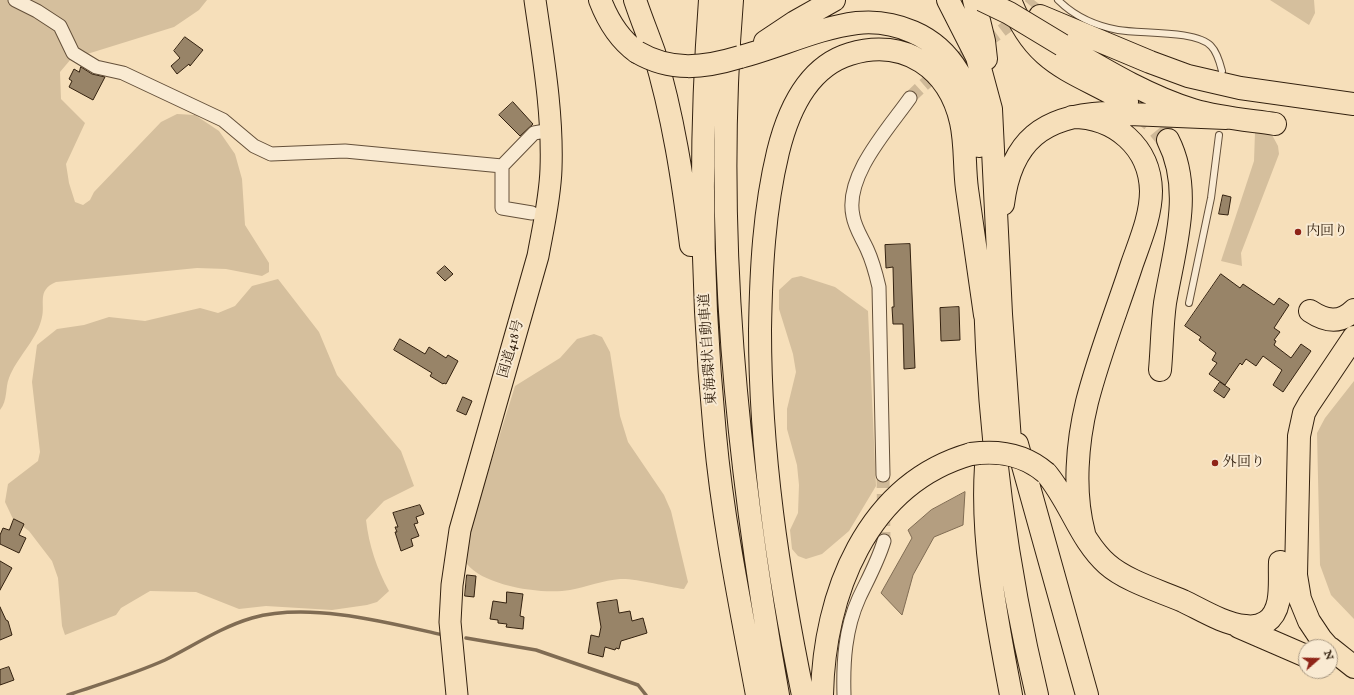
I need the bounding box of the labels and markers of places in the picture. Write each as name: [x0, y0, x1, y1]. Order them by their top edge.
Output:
place label: 内回り: [1306, 224, 1348, 240]
marker: 内回り: [1293, 227, 1303, 237]
place label: 外回り: [1223, 455, 1265, 471]
marker: 外回り: [1210, 458, 1220, 468]

